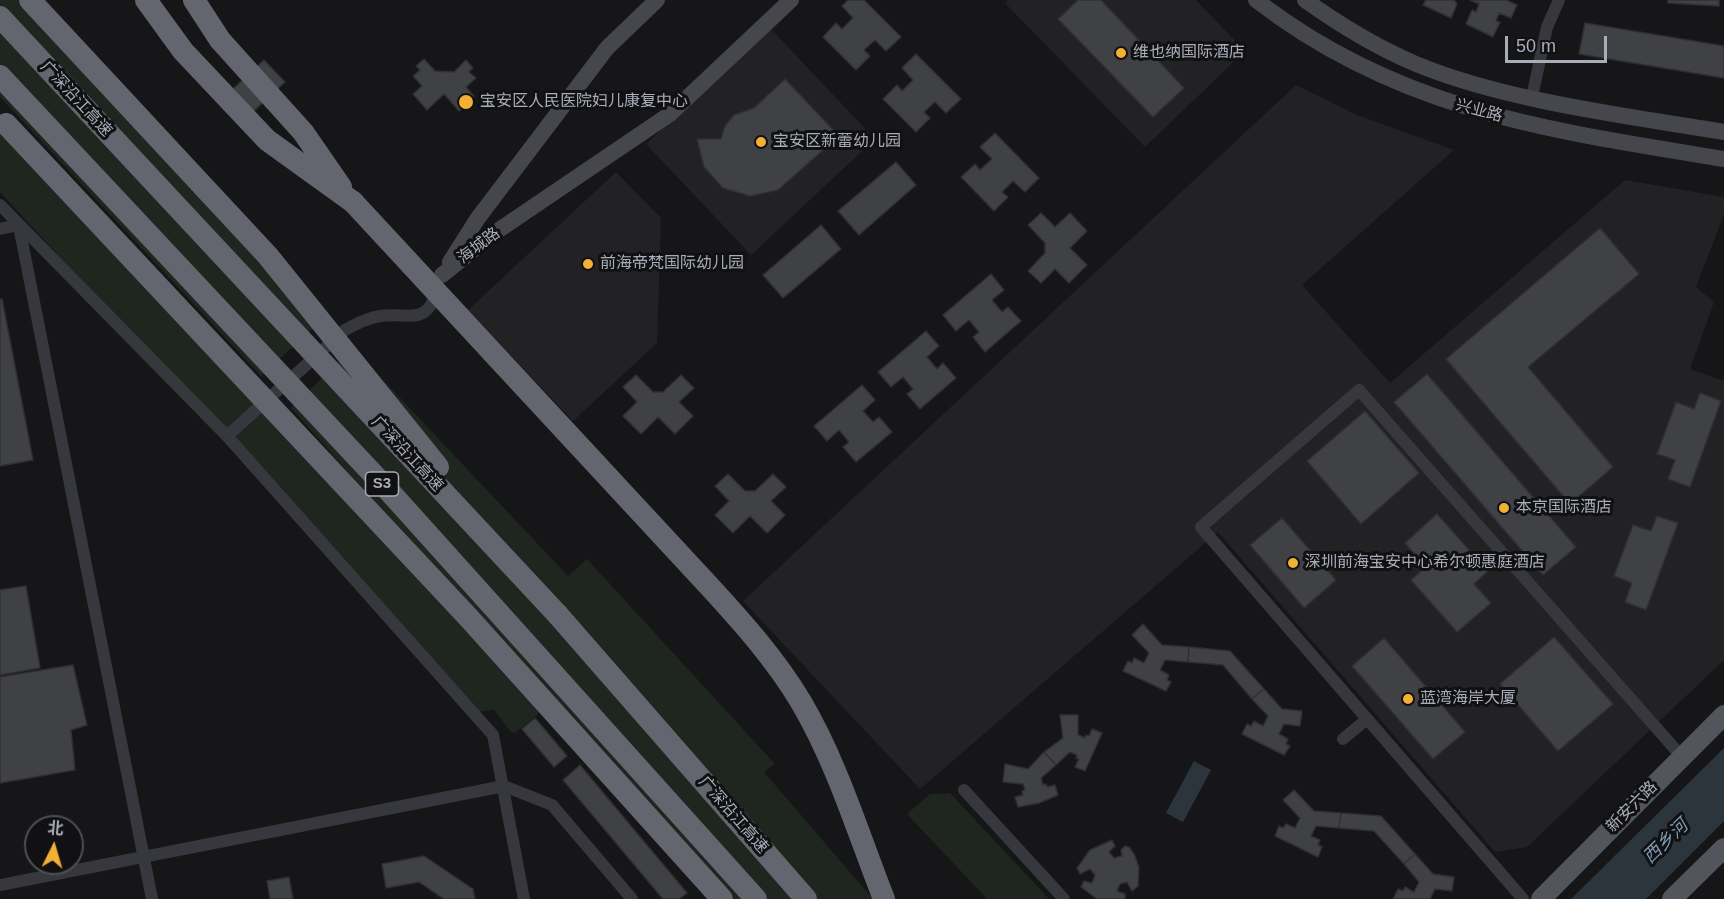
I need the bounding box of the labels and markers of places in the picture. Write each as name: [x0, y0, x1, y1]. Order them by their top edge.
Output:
place label: 维也纳国际酒店: [1133, 43, 1245, 63]
marker: 维也纳国际酒店: [1114, 46, 1128, 60]
place label: 宝安区人民医院妇儿康复中心: [480, 92, 688, 112]
marker: 宝安区人民医院妇儿康复中心: [457, 93, 475, 111]
place label: 宝安区新蕾幼儿园: [773, 132, 901, 152]
marker: 宝安区新蕾幼儿园: [754, 135, 768, 149]
place label: 前海帝梵国际幼儿园: [600, 254, 744, 274]
marker: 前海帝梵国际幼儿园: [581, 257, 595, 271]
place label: 本京国际酒店: [1516, 498, 1612, 518]
marker: 本京国际酒店: [1497, 501, 1511, 515]
place label: 深圳前海宝安中心希尔顿惠庭酒店: [1305, 553, 1545, 573]
marker: 深圳前海宝安中心希尔顿惠庭酒店: [1286, 556, 1300, 570]
place label: 蓝湾海岸大厦: [1420, 689, 1516, 709]
marker: 蓝湾海岸大厦: [1401, 692, 1415, 706]

